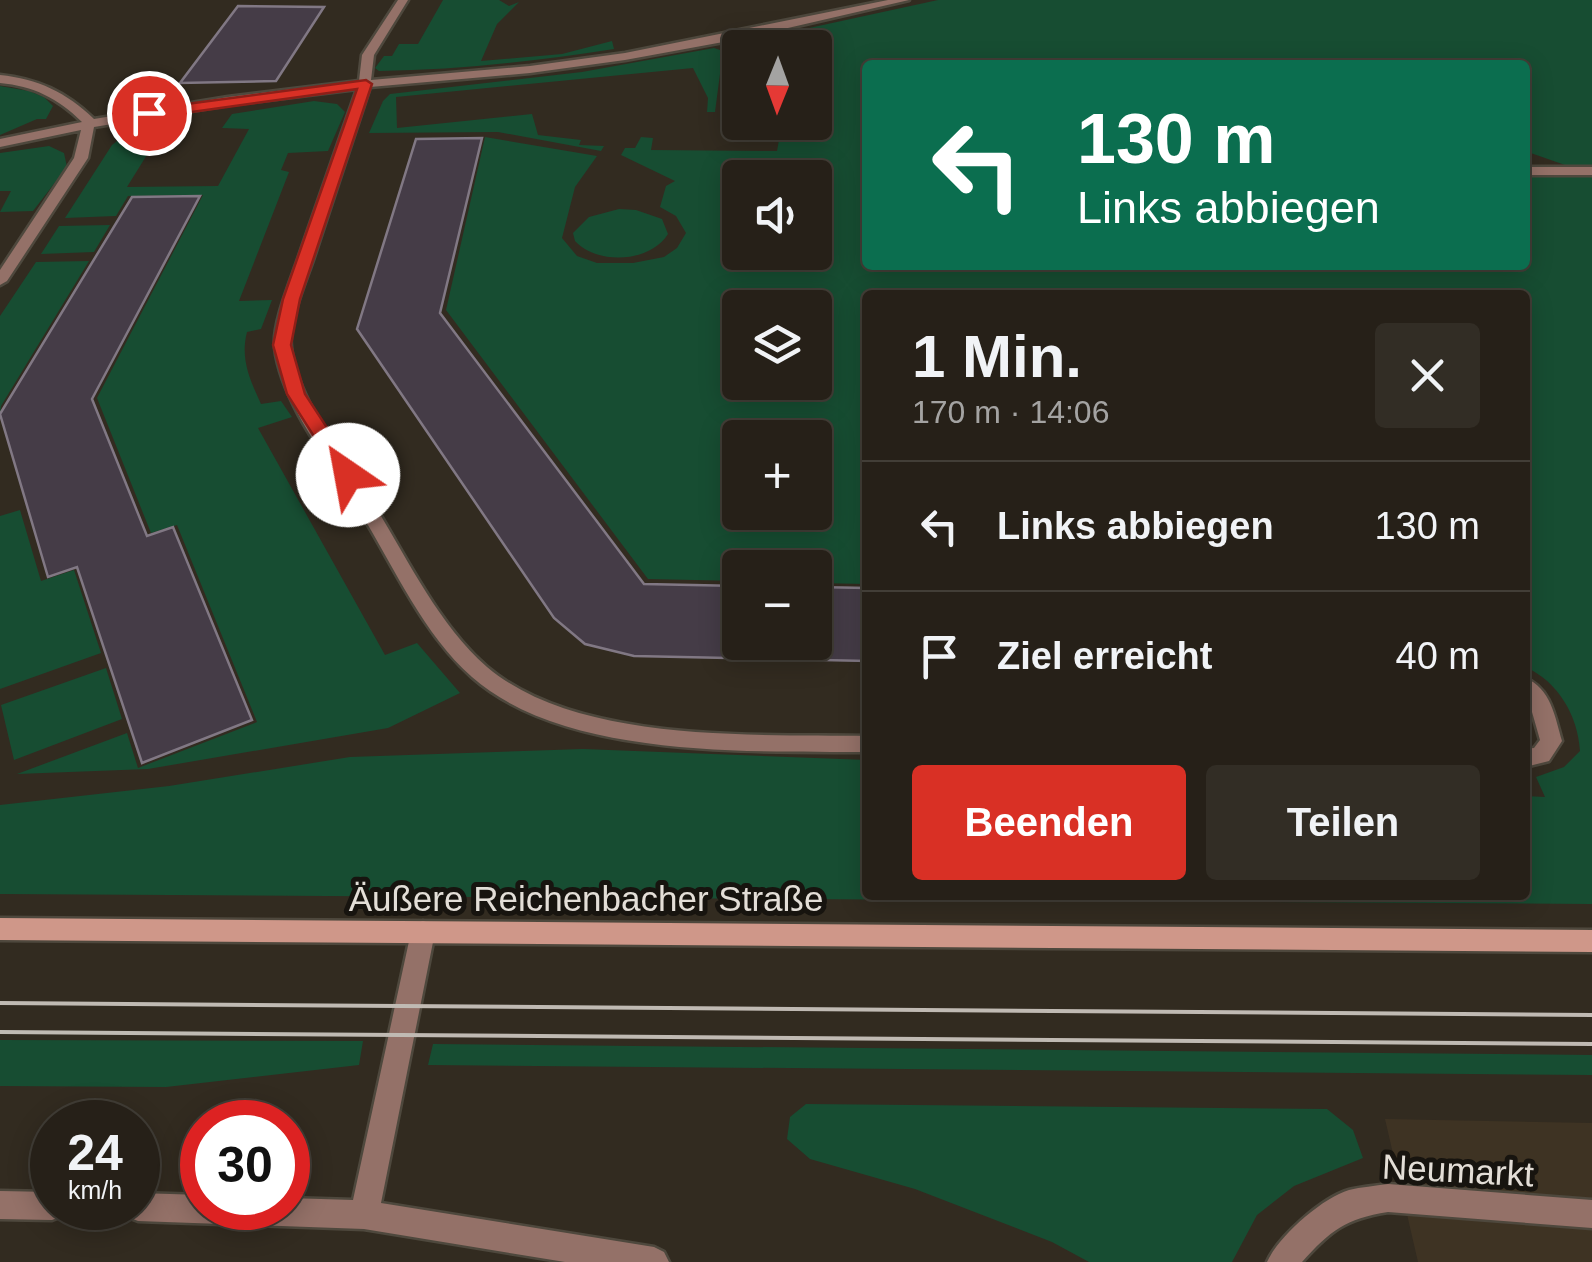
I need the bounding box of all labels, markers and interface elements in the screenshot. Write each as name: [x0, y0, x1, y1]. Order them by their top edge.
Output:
north arrow: [722, 30, 832, 140]
map controls: [722, 30, 832, 660]
pin: [107, 71, 192, 156]
icon: arrive: [122, 86, 177, 141]
icon: left: [912, 100, 1042, 230]
text: 130 m: [1077, 100, 1275, 178]
button: sound: [722, 160, 832, 270]
text: Links abbiegen: [1077, 182, 1380, 233]
button: layers: [722, 290, 832, 400]
text: 1 Min.: [912, 323, 1082, 390]
button: close: [1375, 323, 1480, 428]
text: 170 m · 14:06: [912, 394, 1109, 430]
button: +: [722, 420, 832, 530]
position arrow: [296, 423, 400, 527]
icon: left: [912, 499, 967, 554]
text: Links abbiegen: [997, 505, 1274, 547]
text: 130 m: [1374, 505, 1480, 547]
button: −: [722, 550, 832, 660]
icon: arrive: [912, 629, 967, 684]
text: Ziel erreicht: [997, 635, 1212, 677]
text: 40 m: [1396, 635, 1480, 677]
button: Beenden: [912, 765, 1186, 880]
button: Teilen: [1206, 765, 1480, 880]
street label: Äußere Reichenbacher Straße: [349, 879, 823, 918]
speed limit sign: 30: [180, 1100, 310, 1230]
text: 24: [67, 1125, 123, 1181]
street label: Neumarkt: [1381, 1147, 1535, 1193]
text: km/h: [68, 1176, 122, 1204]

